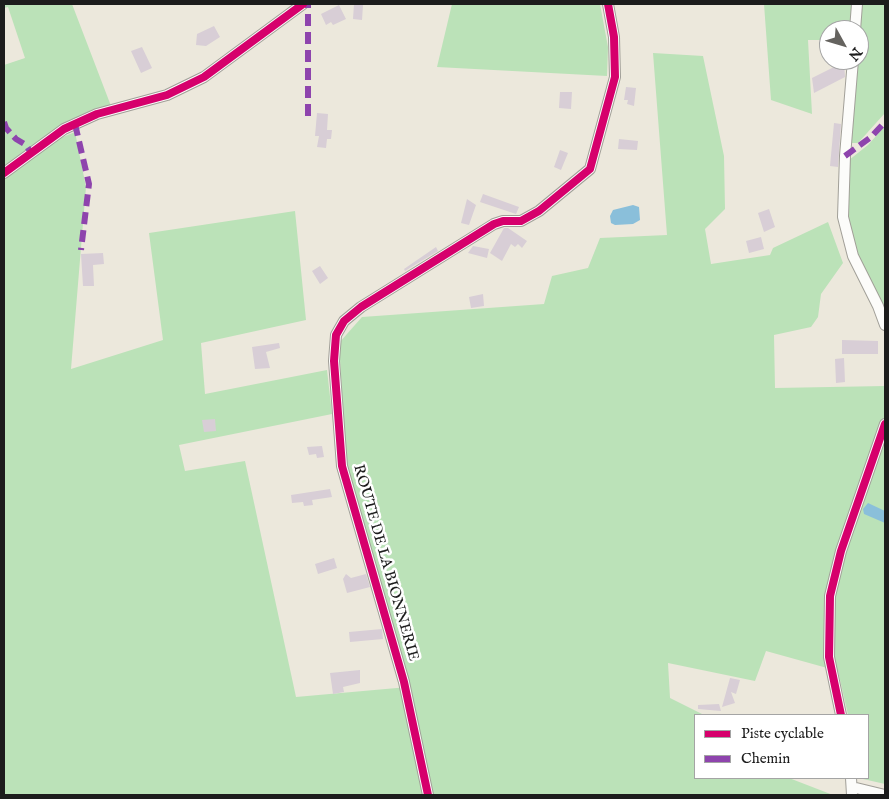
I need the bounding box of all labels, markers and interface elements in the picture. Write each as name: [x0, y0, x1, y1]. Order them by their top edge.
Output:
north arrow: [819, 20, 869, 70]
text: N: [844, 43, 866, 64]
street label: ROUTE DE LA BIONNERIE: [348, 463, 422, 663]
legend: [694, 714, 869, 779]
text: Piste cyclable: [741, 724, 824, 743]
text: Chemin: [741, 749, 790, 768]

